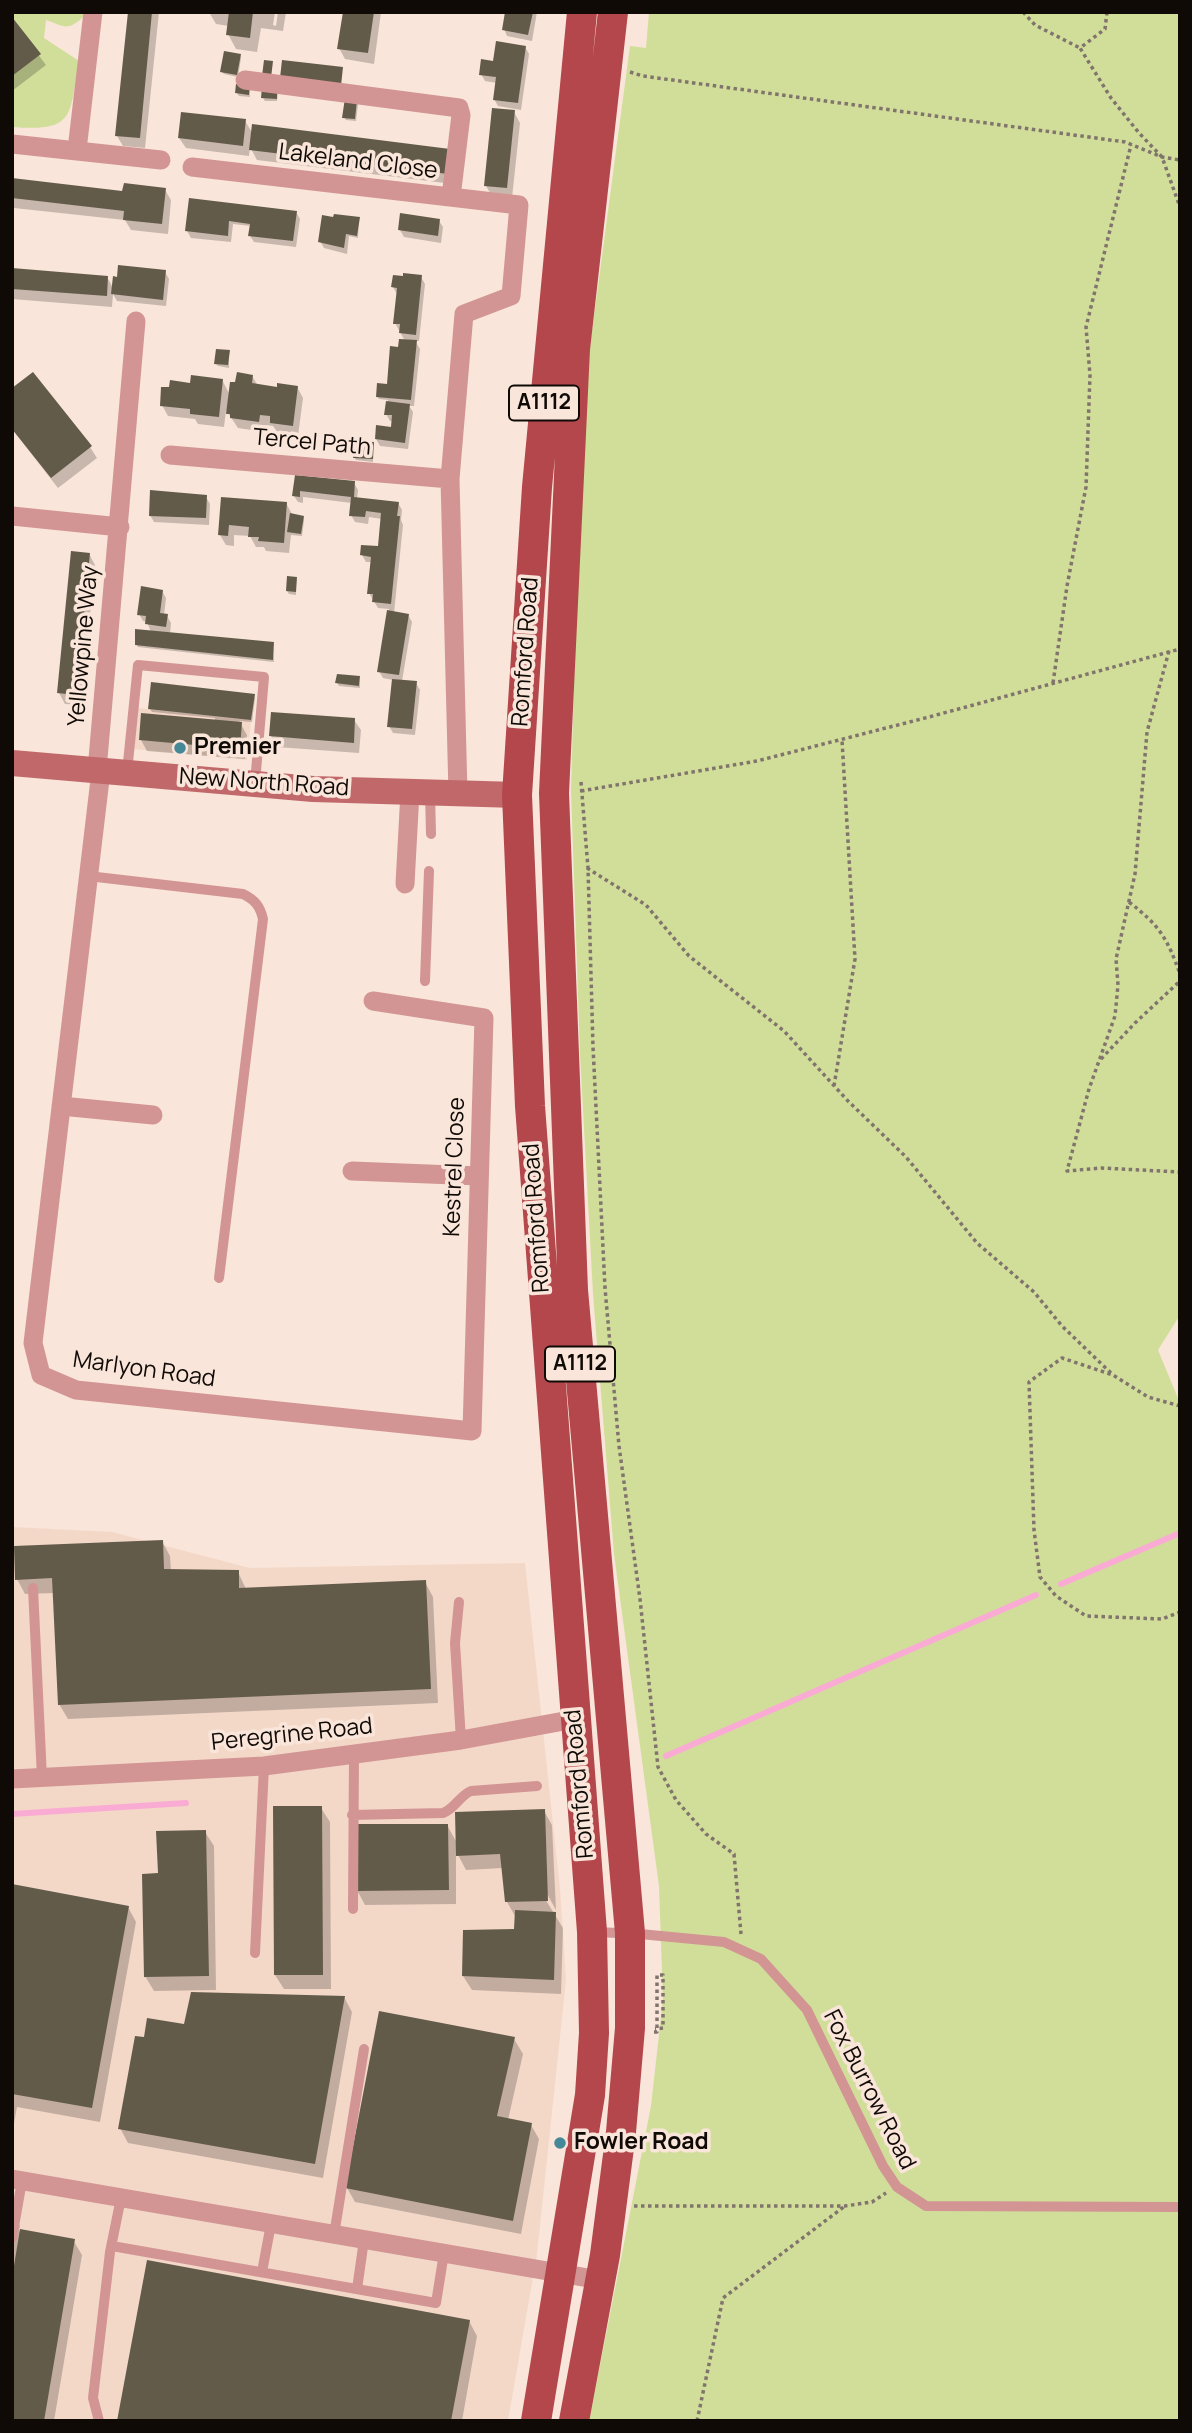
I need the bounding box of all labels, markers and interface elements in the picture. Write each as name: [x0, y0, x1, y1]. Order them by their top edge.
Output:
street label: Lakeland Close: [277, 139, 439, 185]
road number: A1112: [509, 386, 579, 420]
street label: Tercel Path: [252, 424, 372, 462]
street label: Yellowpine Way: [63, 564, 105, 728]
street label: Romford Road: [507, 576, 545, 728]
place label: Premier: [194, 734, 281, 762]
marker: Premier: [172, 740, 188, 756]
street label: New North Road: [178, 763, 350, 803]
street label: Kestrel Close: [439, 1097, 471, 1237]
street label: Romford Road: [518, 1142, 556, 1294]
street label: Marlyon Road: [71, 1346, 217, 1394]
road number: A1112: [545, 1346, 615, 1382]
street label: Romford Road: [560, 1708, 600, 1860]
street label: Peregrine Road: [210, 1713, 374, 1757]
street label: Fox Burrow Road: [817, 2006, 921, 2174]
place label: Fowler Road: [574, 2129, 709, 2157]
marker: Fowler Road: [552, 2135, 568, 2151]

